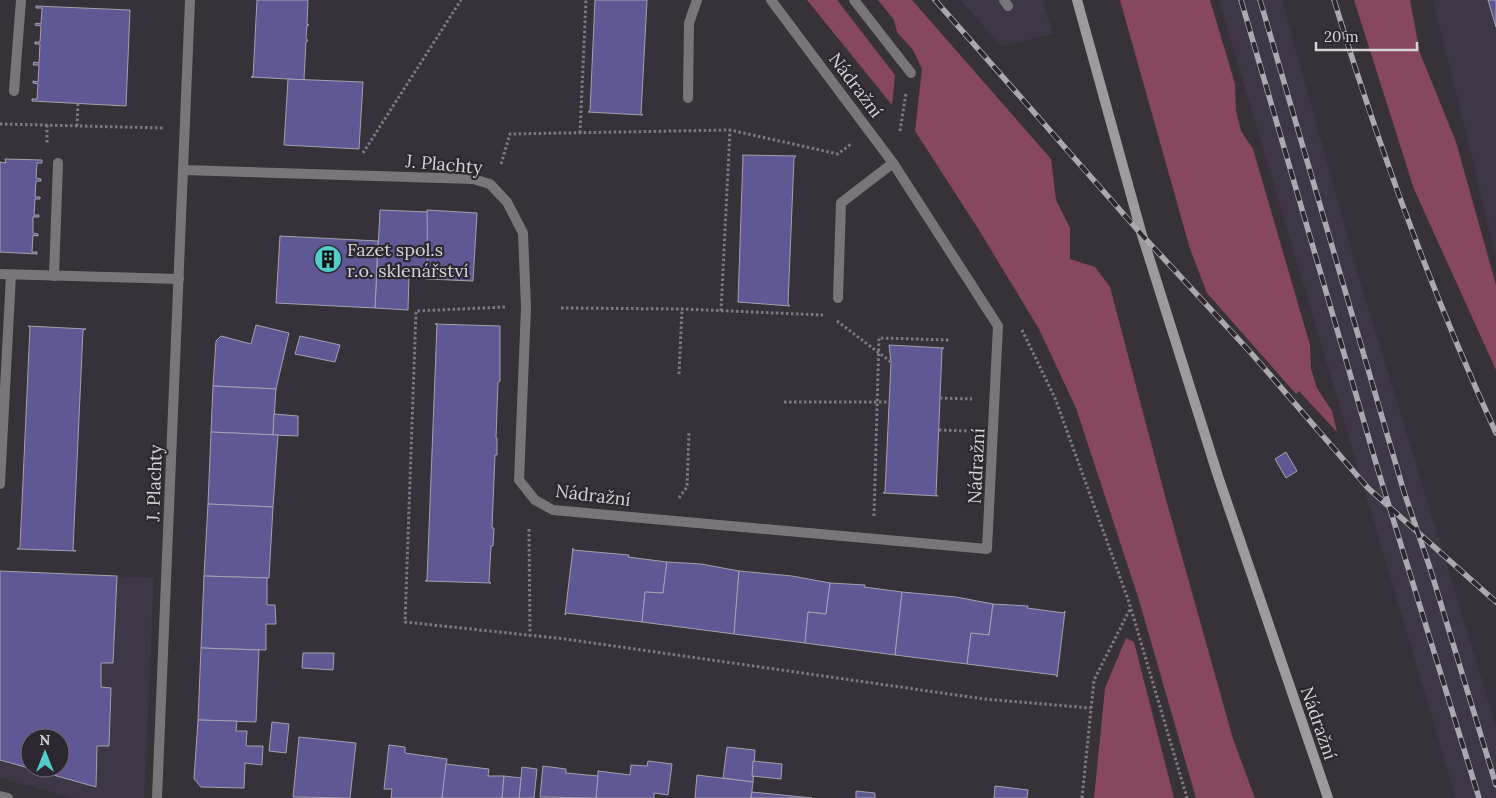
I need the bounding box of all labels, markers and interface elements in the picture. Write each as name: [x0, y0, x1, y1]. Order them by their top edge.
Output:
scale bar: [1316, 20, 1417, 52]
text: 20 m: [1324, 27, 1359, 46]
street label: Nádražní: [824, 48, 888, 122]
street label: J. Plachty: [404, 149, 484, 179]
place label: Fazet spol.s r.o. sklenářství: [347, 238, 469, 282]
building icon: Fazet spol.s r.o. sklenářství: [313, 244, 343, 274]
street label: Nádražní: [963, 428, 989, 504]
street label: J. Plachty: [141, 444, 167, 523]
street label: Nádražní: [554, 479, 632, 511]
street label: Nádražní: [1296, 683, 1342, 763]
north arrow: [20, 728, 70, 778]
text: N: [40, 731, 51, 749]

